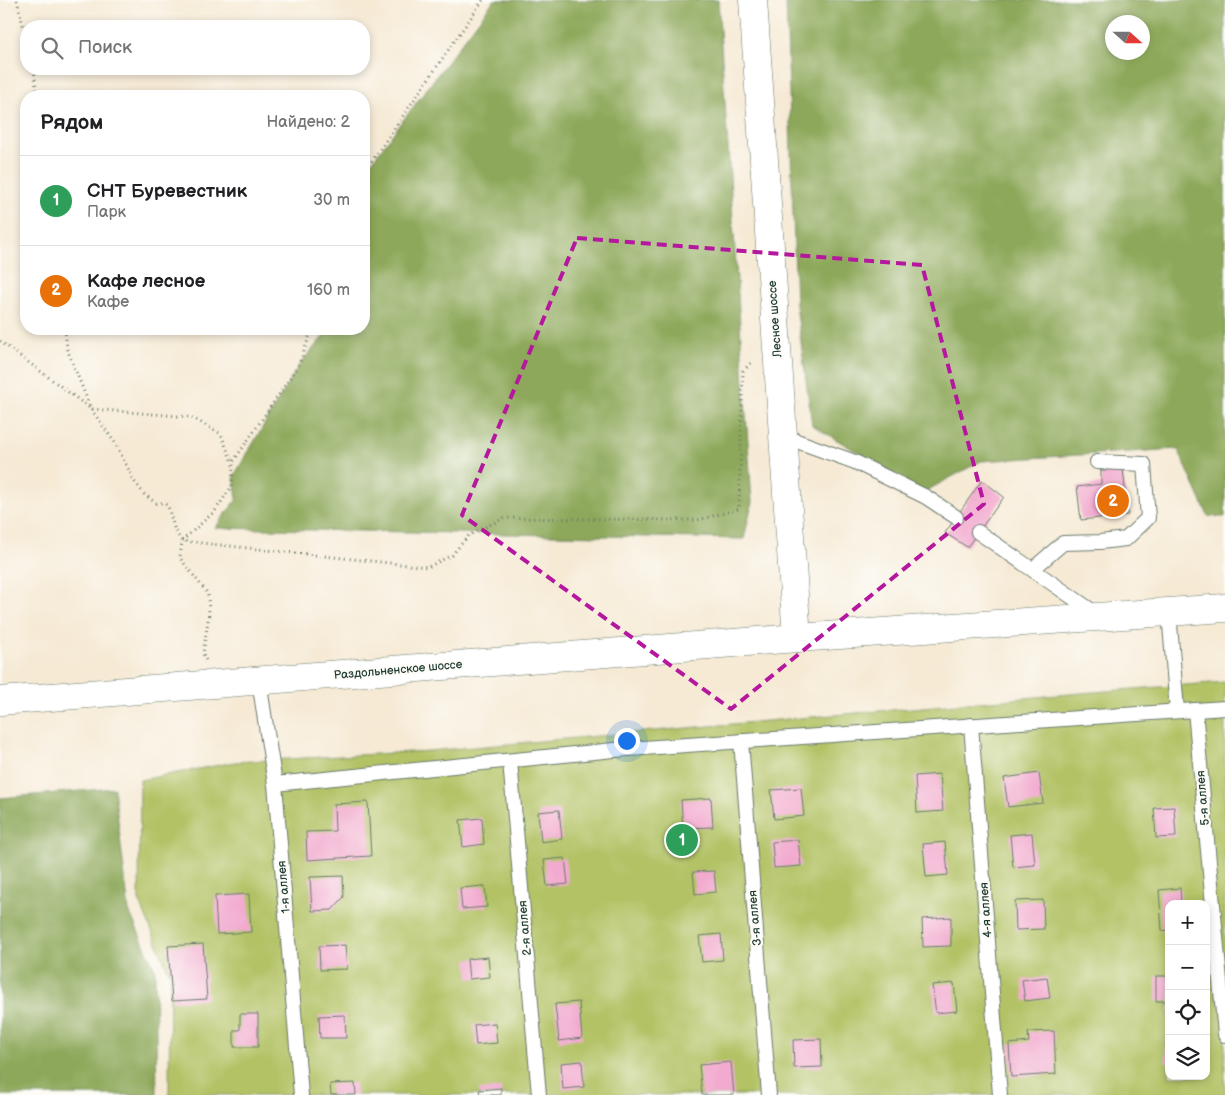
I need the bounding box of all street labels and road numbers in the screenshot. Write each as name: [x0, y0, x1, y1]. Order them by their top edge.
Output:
street label: Лесное шоссе: [765, 280, 785, 359]
street label: Раздольненское шоссе: [333, 657, 463, 683]
street label: 5-я аллея: [1193, 770, 1213, 826]
street label: 1-я аллея: [274, 860, 294, 914]
street label: 4-я аллея: [977, 881, 995, 938]
street label: 3-я аллея: [745, 889, 765, 946]
street label: 2-я аллея: [515, 899, 535, 956]

